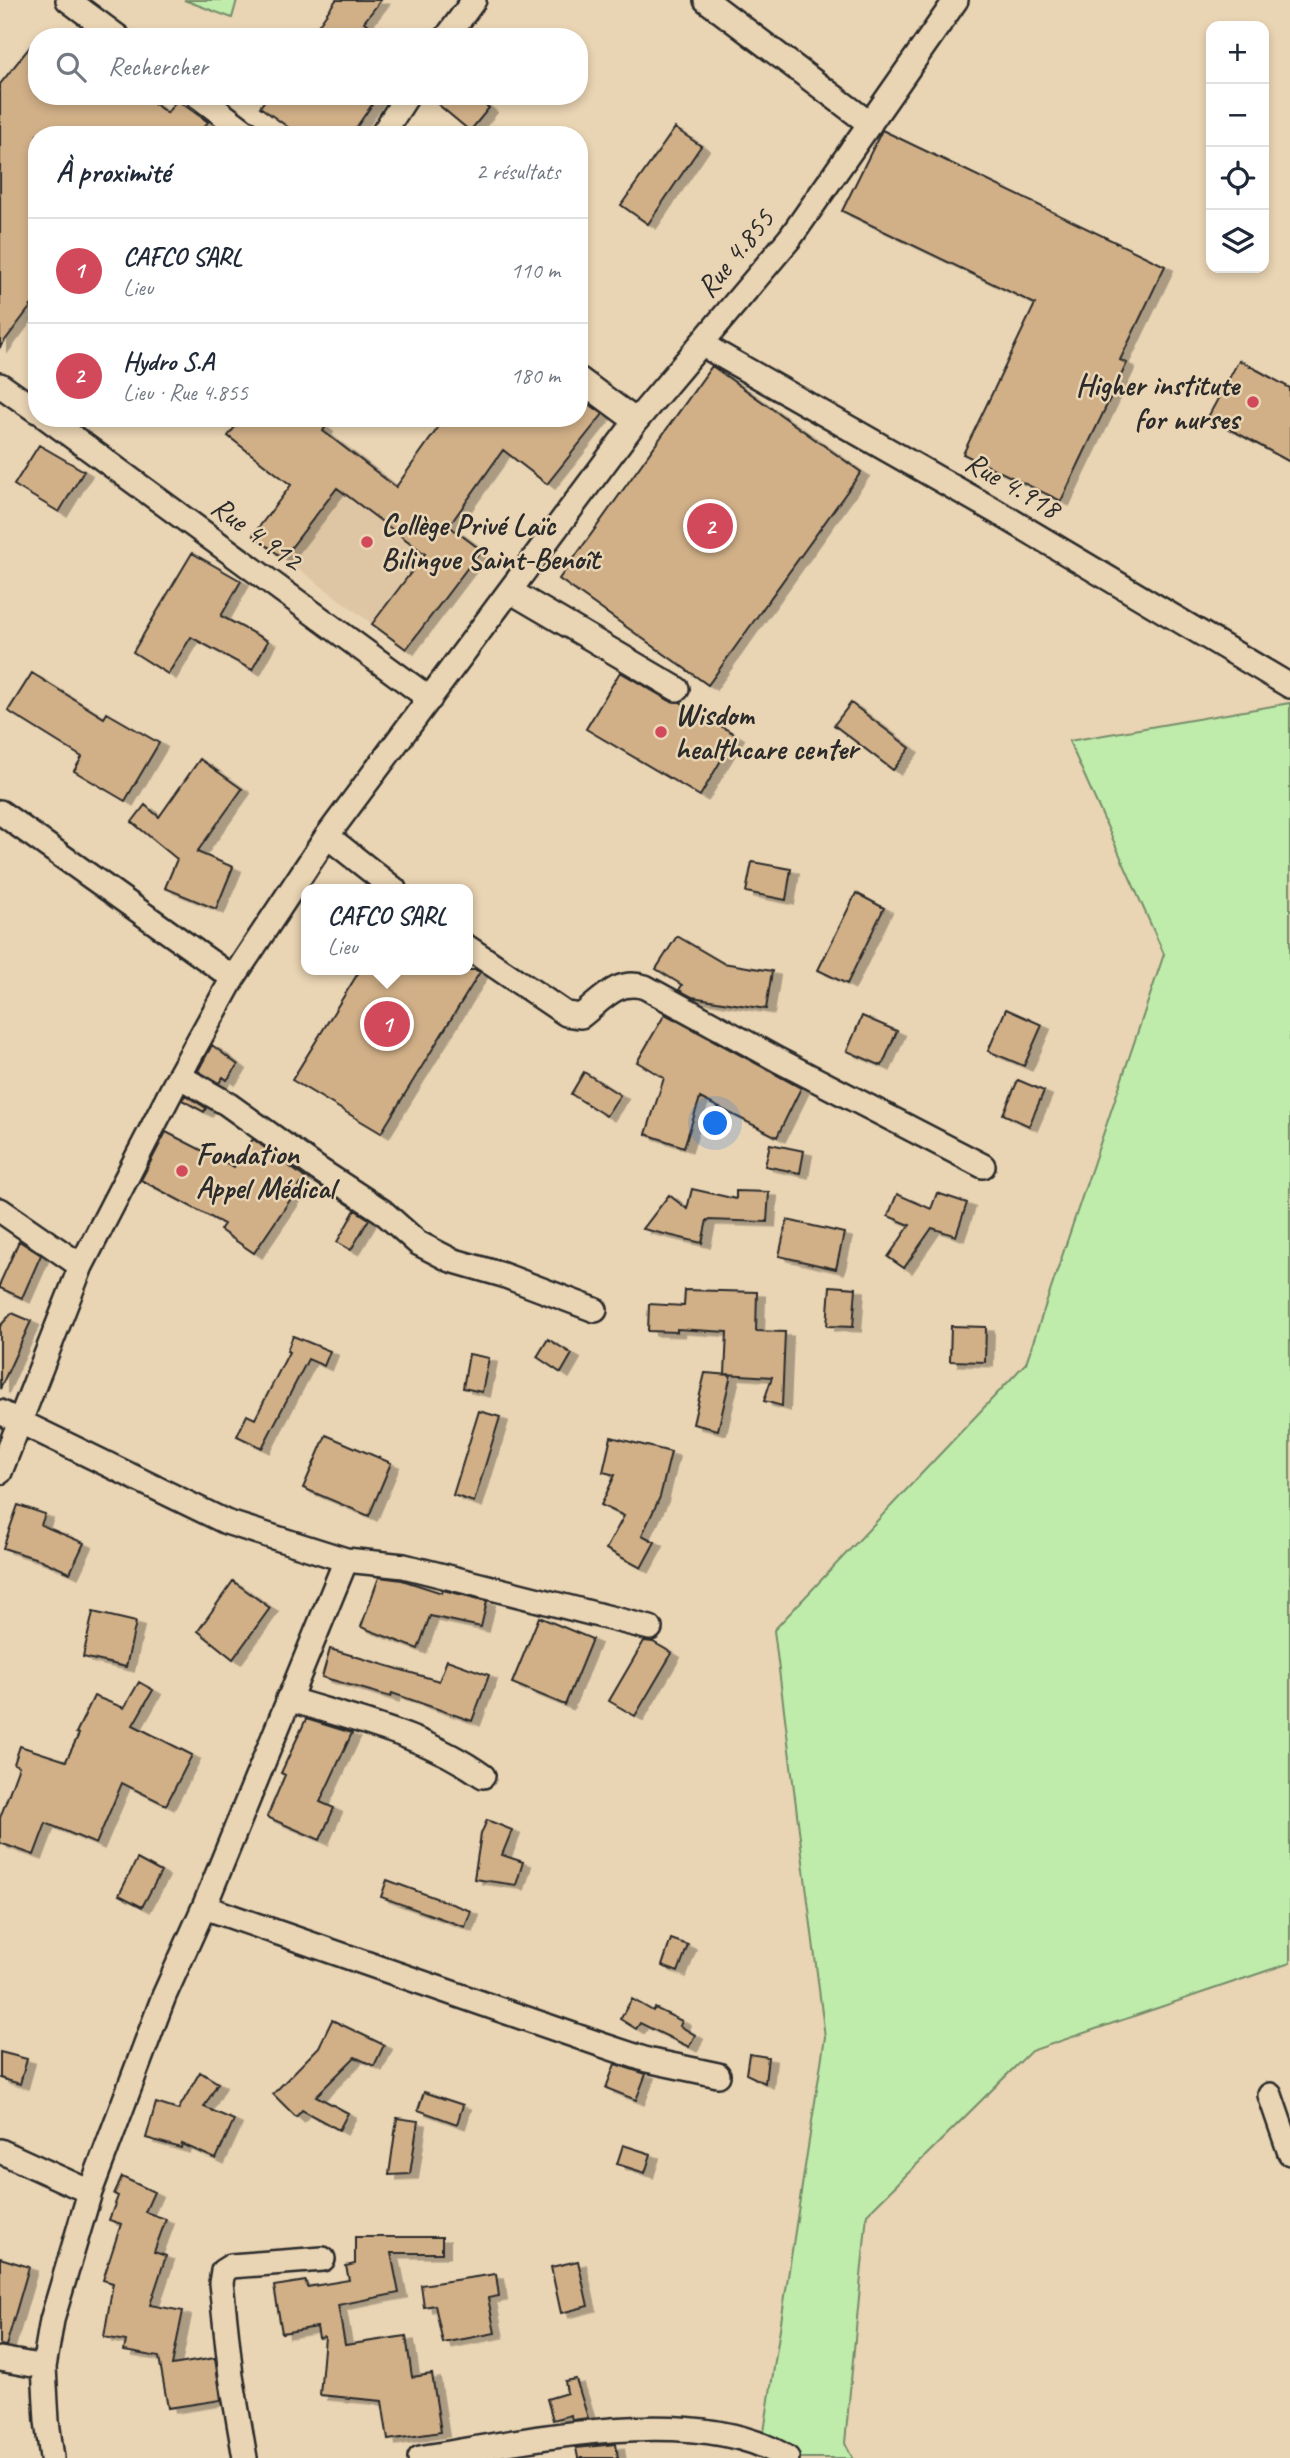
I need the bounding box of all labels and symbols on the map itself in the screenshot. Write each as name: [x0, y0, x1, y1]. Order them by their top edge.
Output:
street label: Rue 4.855: [688, 200, 783, 305]
place label: Higher institute for nurses: [1076, 366, 1242, 438]
marker: Higher institute for nurses: [1245, 394, 1261, 410]
street label: Rue 4.918: [959, 443, 1069, 529]
street label: Rue 4.912: [204, 487, 312, 580]
pin: 2: [687, 500, 733, 552]
place label: Collège Privé Laïc Bilingue Saint-Benoît: [381, 506, 603, 578]
marker: Collège Privé Laïc Bilingue Saint-Benoît: [359, 534, 375, 550]
place label: Wisdom healthcare center: [675, 696, 861, 768]
marker: Wisdom healthcare center: [653, 724, 669, 740]
pin: 1: [364, 998, 410, 1050]
your location: [698, 1106, 732, 1140]
place label: Fondation Appel Médical: [196, 1135, 340, 1207]
marker: Fondation Appel Médical: [174, 1163, 190, 1179]

